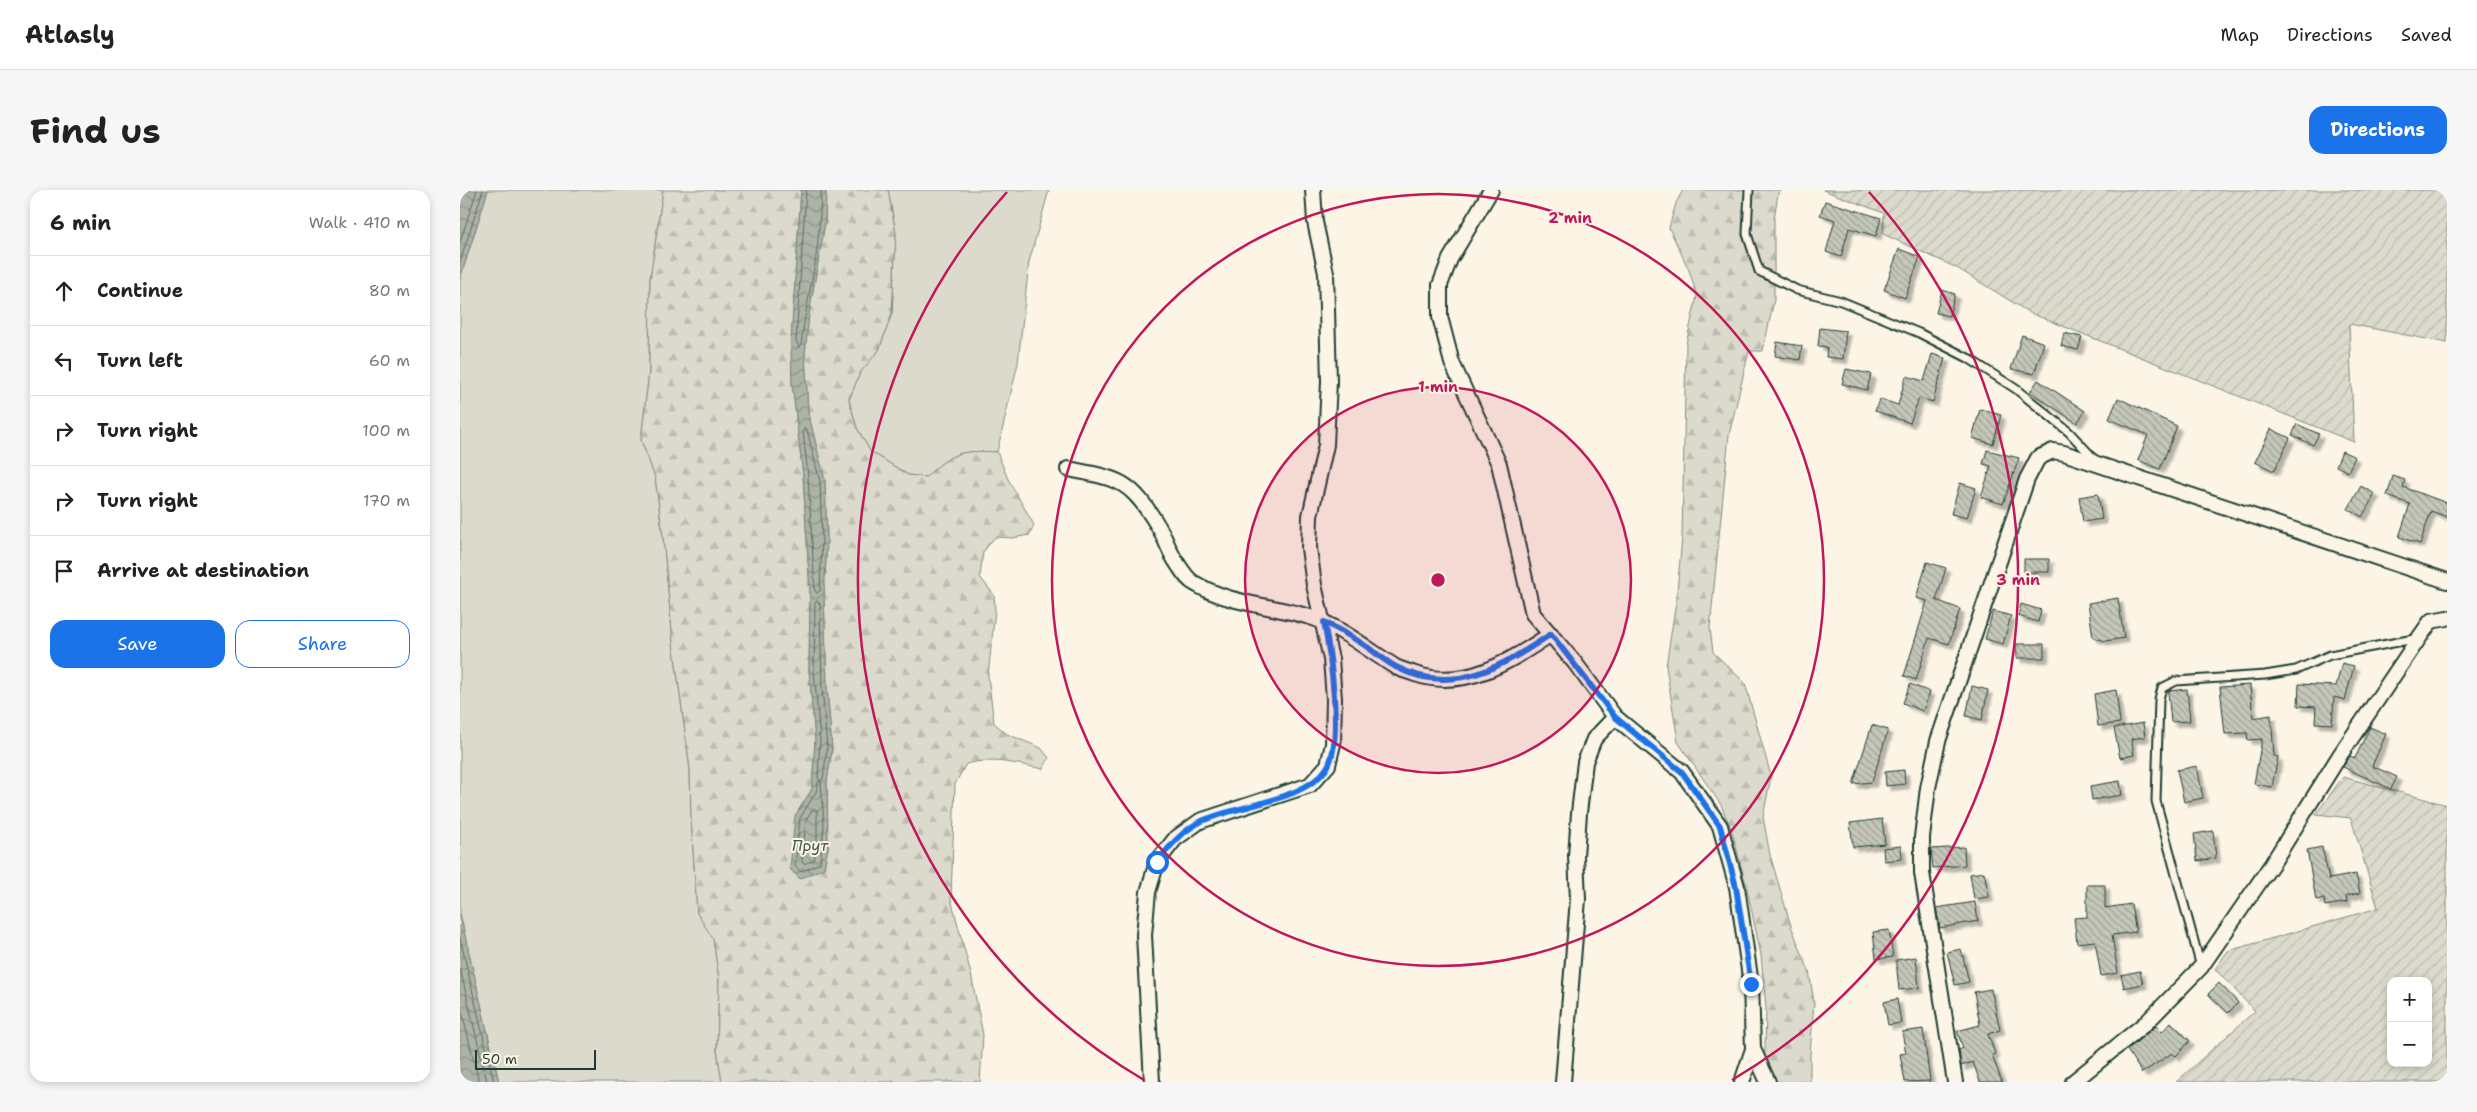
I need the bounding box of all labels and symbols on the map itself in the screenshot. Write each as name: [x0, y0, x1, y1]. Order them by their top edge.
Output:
text: 2 min: [1548, 208, 1592, 228]
text: 1 min: [1418, 377, 1458, 397]
text: 3 min: [1996, 570, 2040, 590]
centre of rings: [1429, 571, 1447, 589]
water label: Прут: [792, 835, 829, 856]
route start: [1146, 851, 1169, 874]
route end: [1740, 973, 1763, 996]
scale bar: [475, 1047, 596, 1070]

